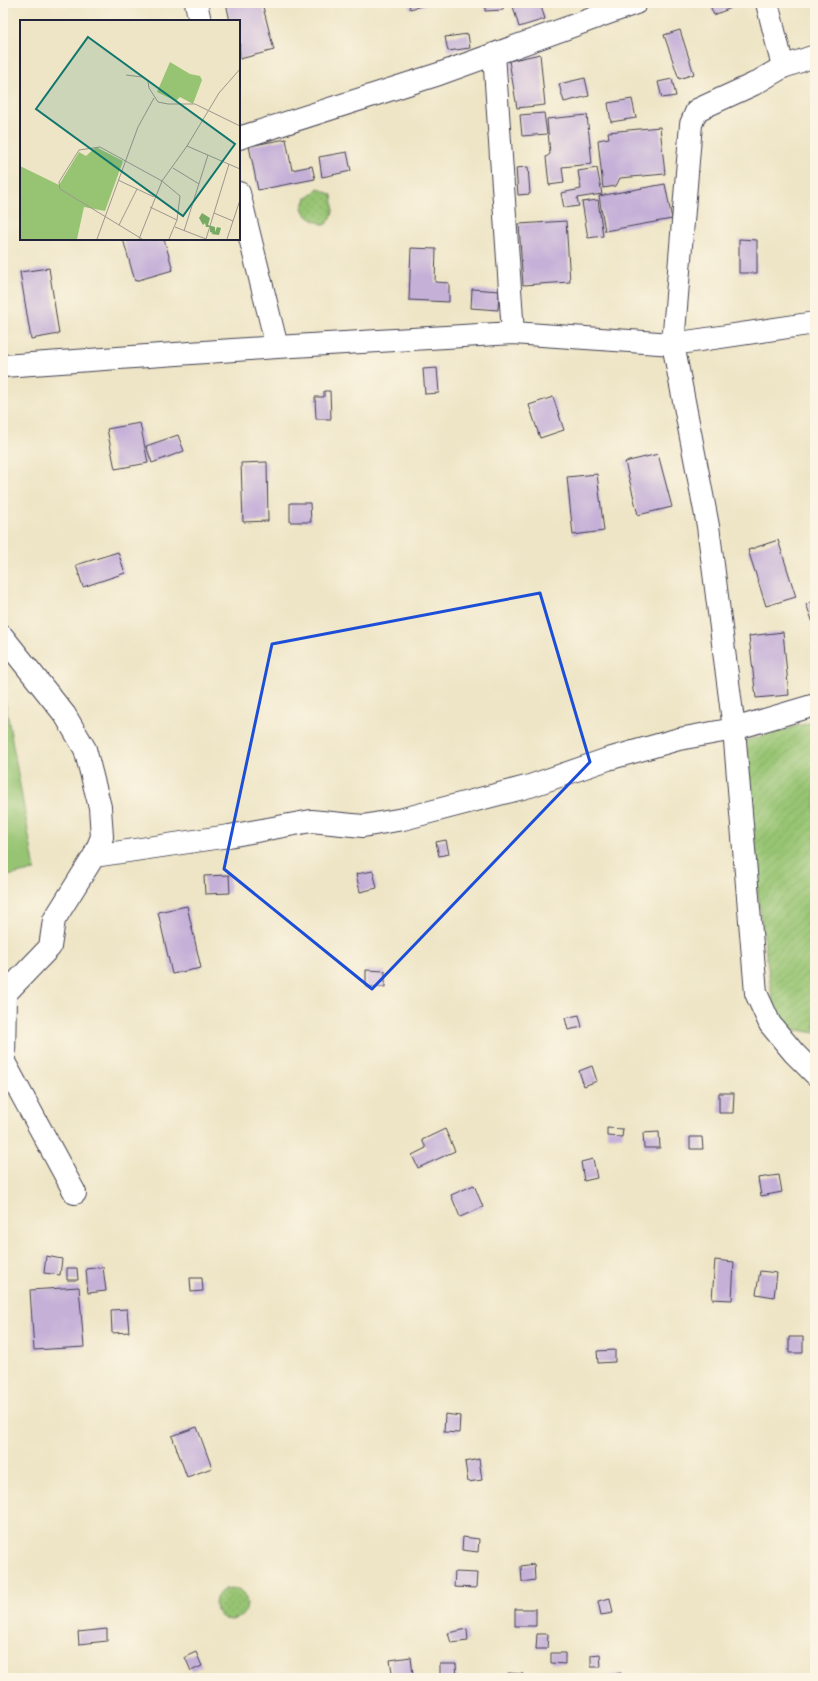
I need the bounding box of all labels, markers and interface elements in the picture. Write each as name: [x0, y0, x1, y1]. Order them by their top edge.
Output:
inset map: [20, 20, 240, 240]

